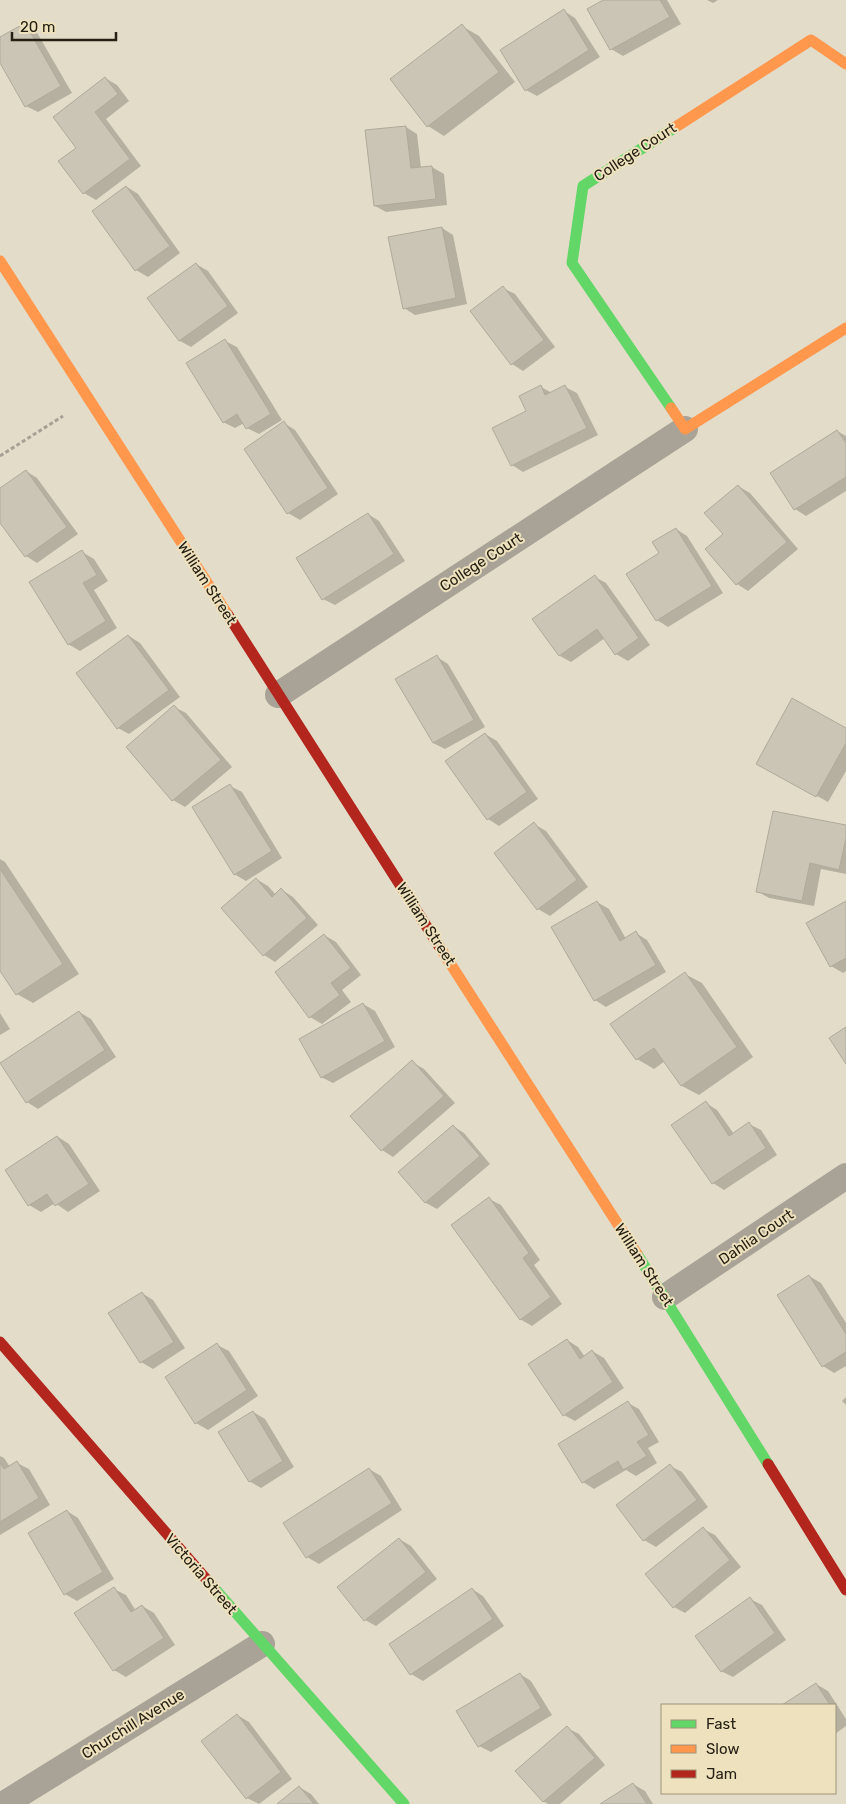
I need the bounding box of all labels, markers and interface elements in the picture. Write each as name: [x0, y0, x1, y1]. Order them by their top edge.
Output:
scale bar: [12, 10, 116, 42]
text: 20 m: [20, 18, 55, 36]
street label: College Court: [590, 119, 680, 185]
street label: College Court: [436, 529, 526, 595]
street label: William Street: [174, 538, 241, 628]
street label: William Street: [393, 879, 460, 969]
street label: Dahlia Court: [715, 1205, 797, 1269]
street label: William Street: [611, 1220, 678, 1310]
street label: Victoria Street: [161, 1530, 241, 1618]
street label: Churchill Avenue: [78, 1685, 188, 1763]
legend: [661, 1704, 836, 1794]
text: Fast: [706, 1715, 736, 1733]
text: Slow: [706, 1740, 739, 1758]
text: Jam: [706, 1765, 737, 1783]

